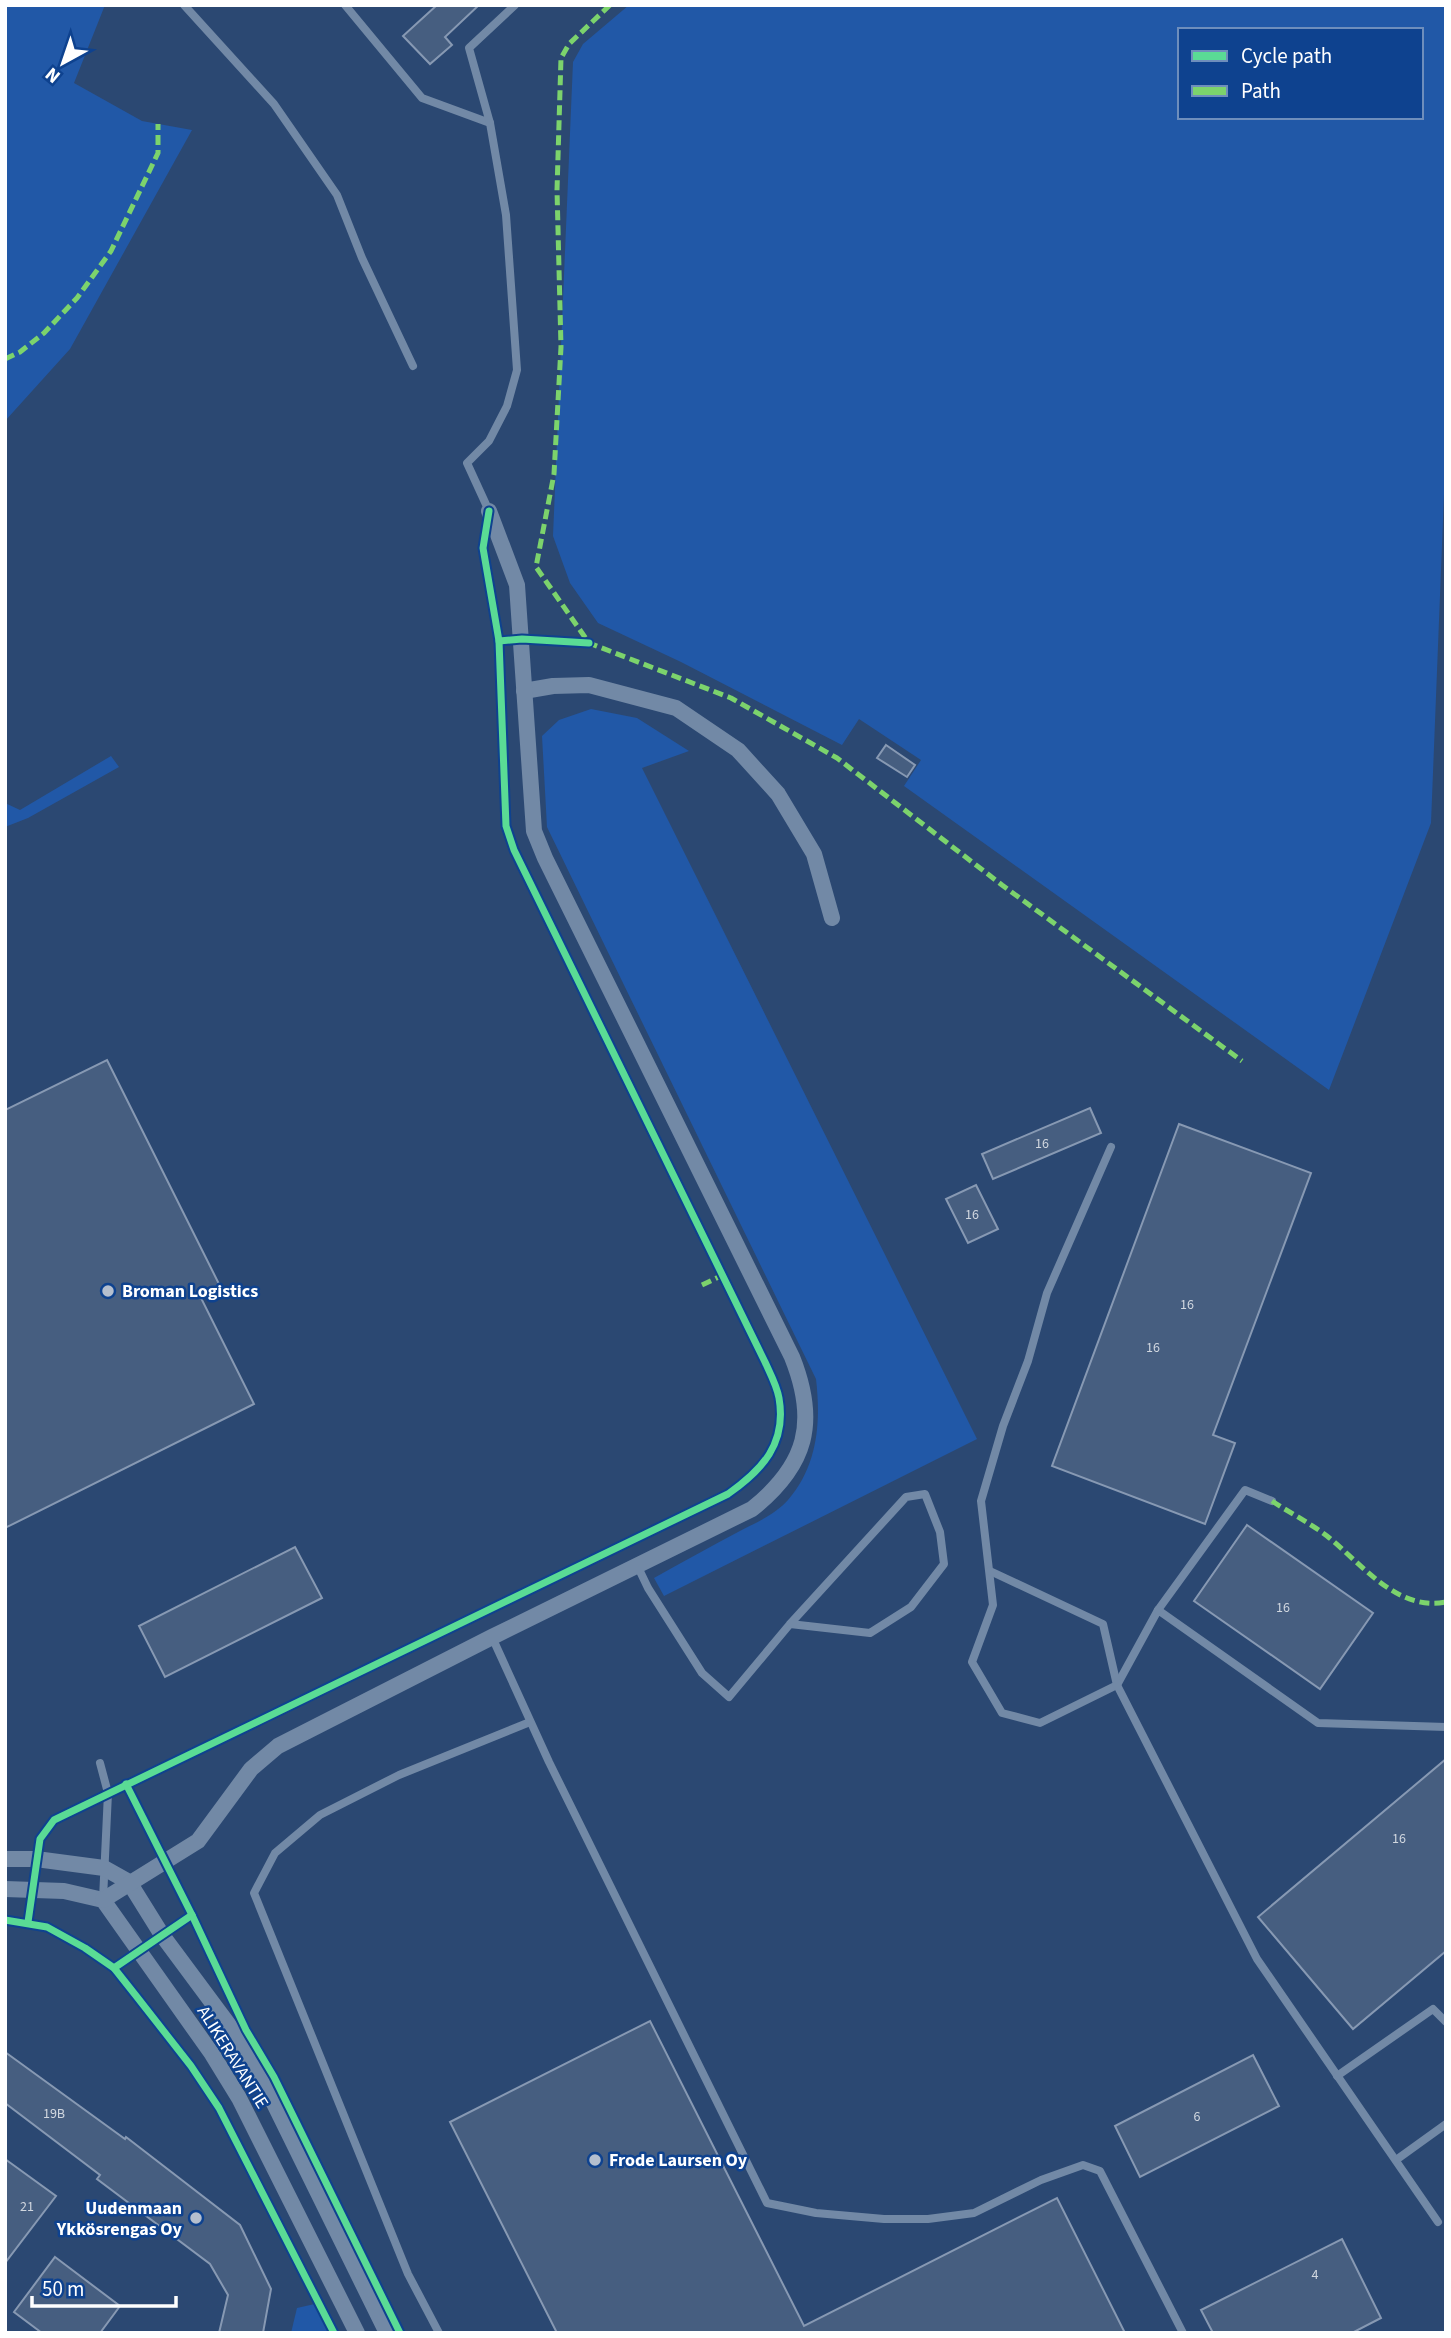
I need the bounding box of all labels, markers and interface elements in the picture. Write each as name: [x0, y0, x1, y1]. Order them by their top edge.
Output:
north arrow: [28, 28, 98, 98]
legend: [1178, 28, 1423, 119]
text: Cycle path: [1241, 41, 1332, 71]
text: N: [40, 60, 67, 89]
text: Path: [1241, 76, 1281, 106]
house number: 16: [1035, 1134, 1049, 1154]
house number: 16: [965, 1205, 979, 1225]
place label: Broman Logistics: [122, 1279, 258, 1304]
marker: Broman Logistics: [100, 1283, 116, 1299]
house number: 16: [1180, 1295, 1194, 1315]
house number: 16: [1146, 1338, 1160, 1358]
house number: 16: [1276, 1598, 1290, 1618]
house number: 16: [1392, 1829, 1406, 1849]
street label: ALIKERAVANTIE: [191, 2001, 274, 2114]
house number: 19B: [43, 2104, 65, 2124]
house number: 6: [1194, 2107, 1201, 2127]
place label: Frode Laursen Oy: [609, 2148, 748, 2173]
marker: Frode Laursen Oy: [587, 2152, 603, 2168]
place label: Uudenmaan Ykkösrengas Oy: [56, 2196, 183, 2242]
house number: 21: [20, 2197, 34, 2217]
marker: Uudenmaan Ykkösrengas Oy: [188, 2210, 204, 2226]
scale bar: [32, 2264, 175, 2308]
house number: 4: [1312, 2265, 1319, 2285]
text: 50 m: [42, 2274, 84, 2304]

